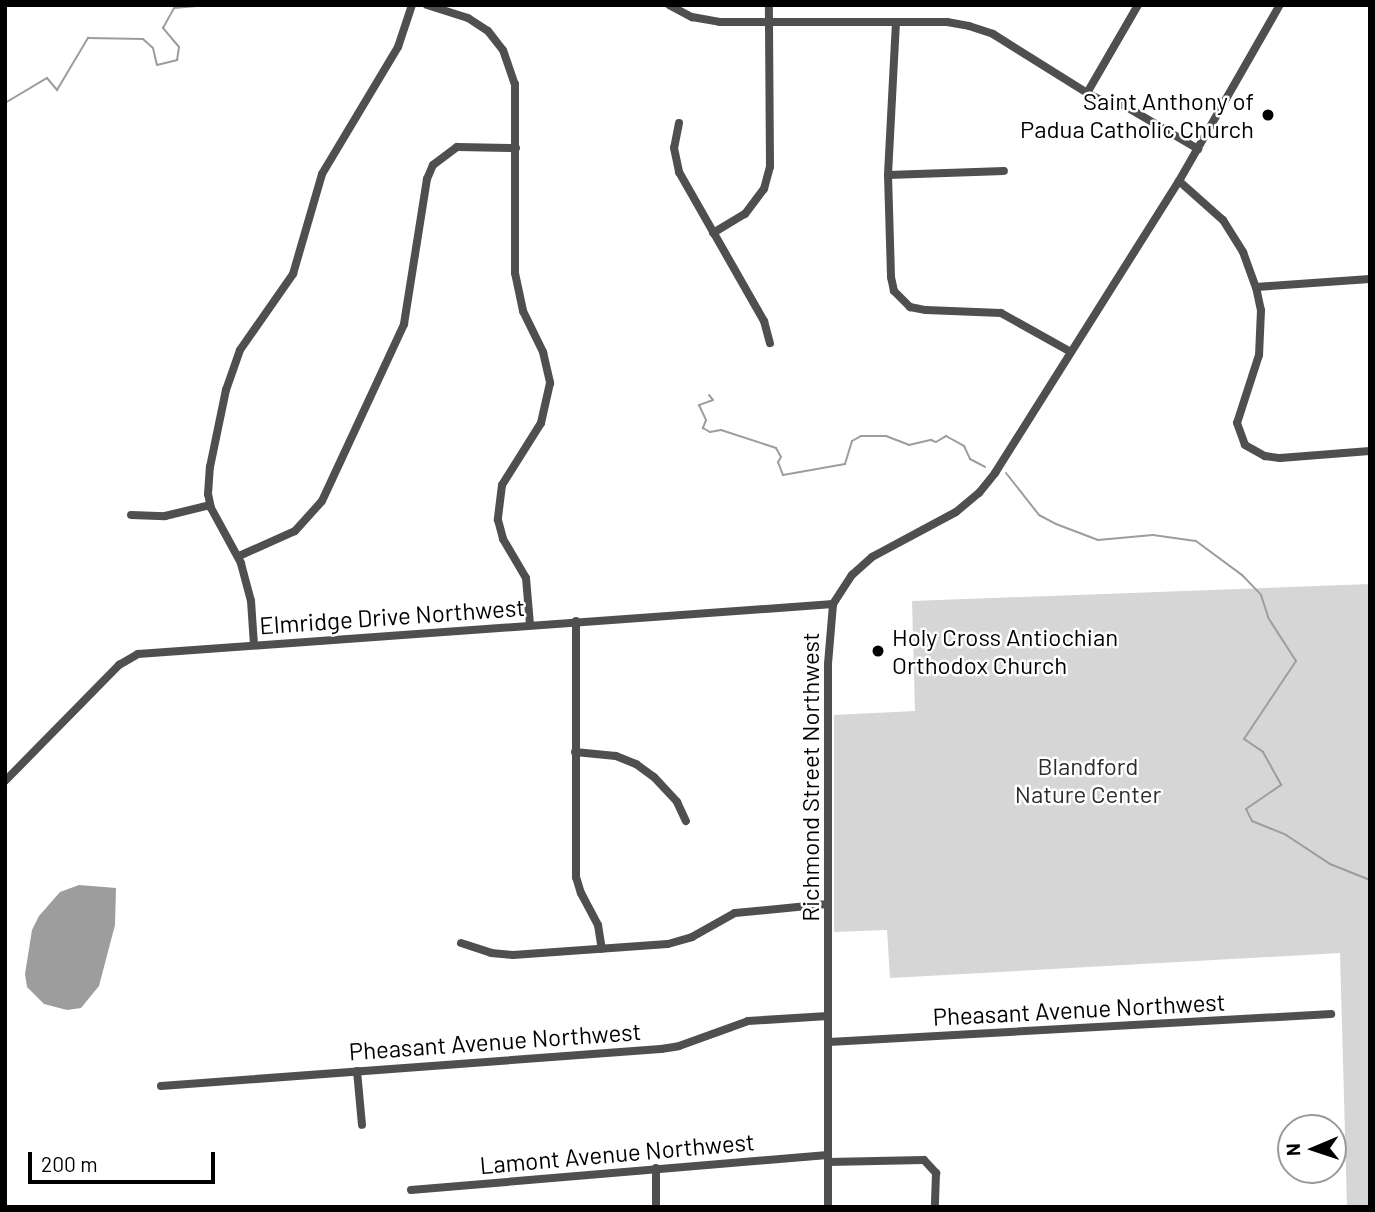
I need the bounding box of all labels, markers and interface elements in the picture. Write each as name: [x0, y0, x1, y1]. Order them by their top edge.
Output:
place label: Saint Anthony of Padua Catholic Church: [1020, 87, 1254, 143]
marker: Saint Anthony of Padua Catholic Church: [1260, 107, 1276, 123]
street label: Elmridge Drive Northwest: [258, 592, 526, 640]
place label: Holy Cross Antiochian Orthodox Church: [892, 623, 1118, 679]
street label: Richmond Street Northwest: [796, 632, 824, 922]
marker: Holy Cross Antiochian Orthodox Church: [870, 643, 886, 659]
park label: Blandford Nature Center: [1015, 752, 1161, 808]
street label: Pheasant Avenue Northwest: [932, 987, 1226, 1031]
street label: Pheasant Avenue Northwest: [348, 1016, 642, 1066]
north arrow: [1277, 1114, 1347, 1184]
street label: Lamont Avenue Northwest: [478, 1127, 756, 1179]
scale bar: [32, 1138, 219, 1182]
text: N: [1281, 1143, 1304, 1156]
text: 200 m: [41, 1151, 98, 1176]

